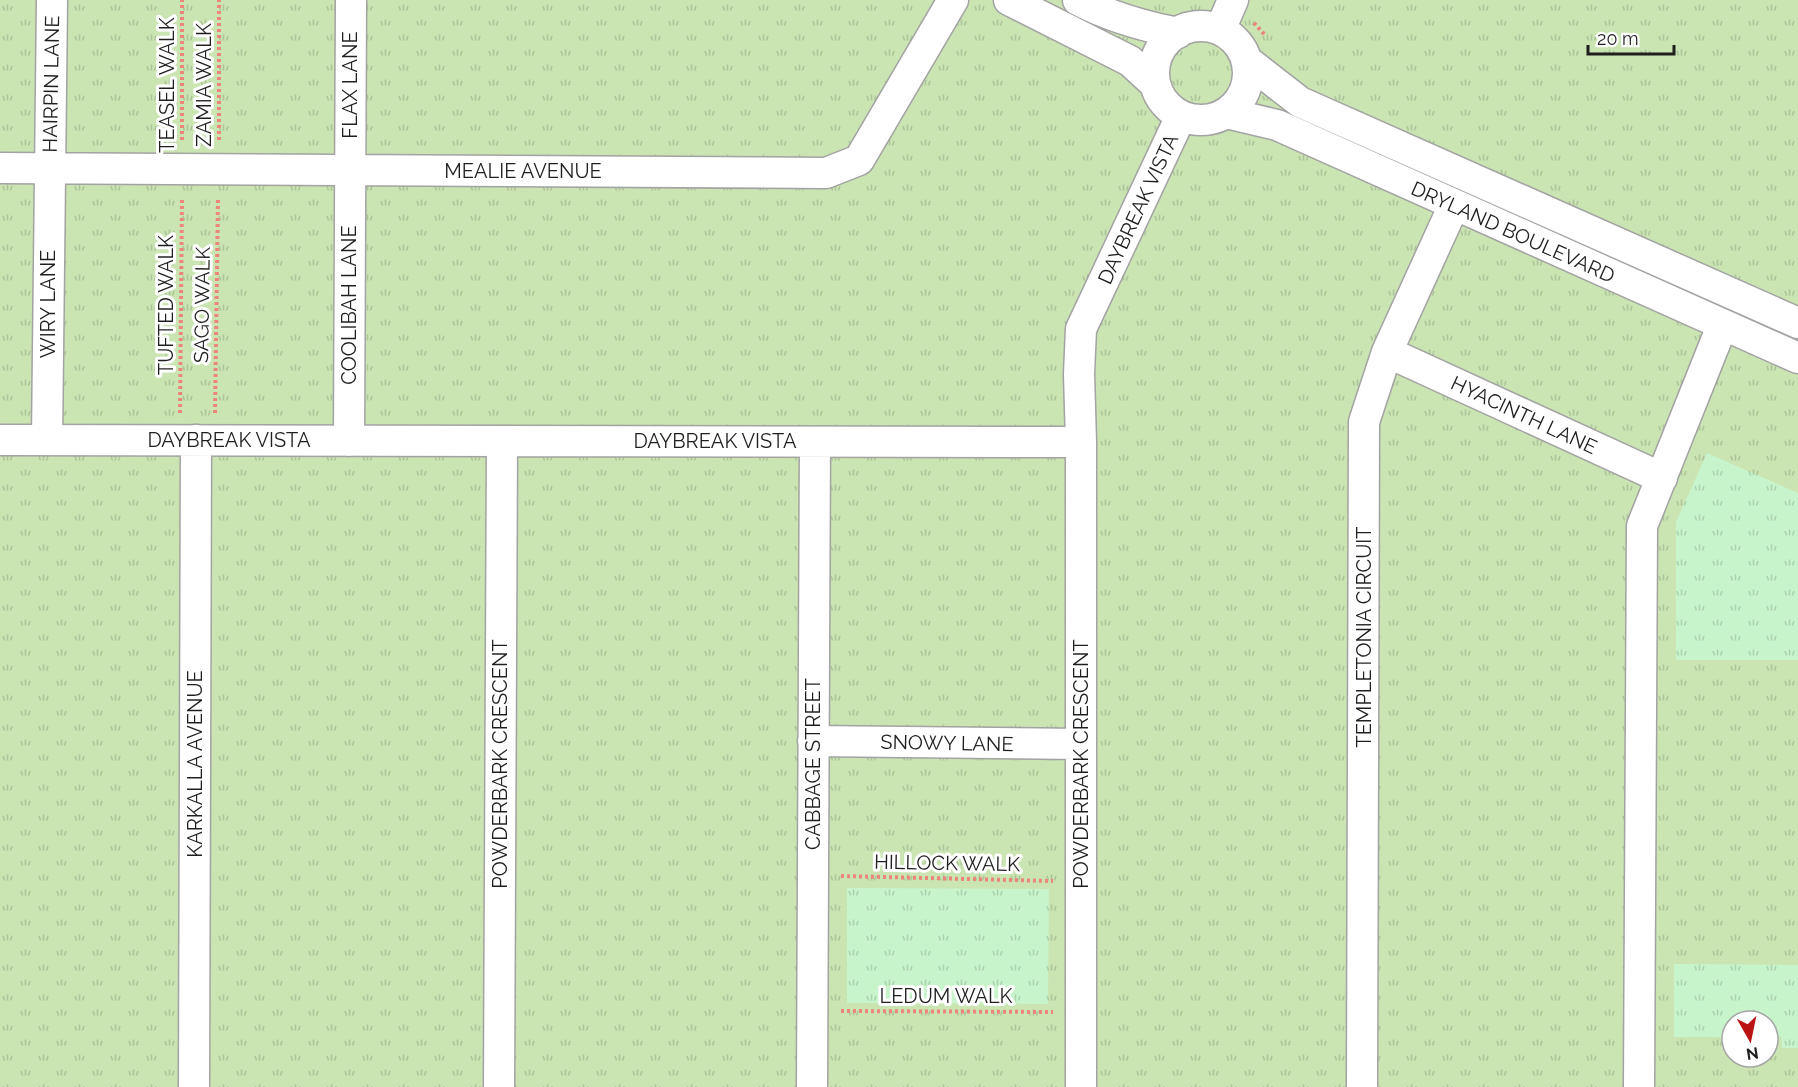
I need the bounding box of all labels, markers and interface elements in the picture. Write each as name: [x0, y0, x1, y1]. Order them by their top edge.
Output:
street label: HAIRPIN LANE: [38, 15, 64, 153]
street label: TEASEL WALK: [155, 17, 179, 153]
scale bar: [1588, 18, 1674, 56]
street label: ZAMIA WALK: [192, 23, 216, 147]
text: 20 m: [1597, 28, 1639, 49]
street label: FLAX LANE: [338, 31, 362, 139]
street label: DAYBREAK VISTA: [1093, 130, 1183, 288]
street label: MEALIE AVENUE: [444, 159, 602, 183]
street label: DRYLAND BOULEVARD: [1407, 176, 1619, 288]
street label: COOLIBAH LANE: [337, 225, 361, 385]
street label: TUFTED WALK: [154, 235, 178, 375]
street label: SAGO WALK: [189, 246, 215, 363]
street label: WIRY LANE: [36, 250, 60, 358]
street label: HYACINTH LANE: [1447, 371, 1601, 459]
street label: DAYBREAK VISTA: [148, 428, 311, 452]
street label: DAYBREAK VISTA: [634, 429, 797, 453]
street label: TEMPLETONIA CIRCUIT: [1352, 526, 1376, 748]
street label: POWDERBARK CRESCENT: [488, 639, 512, 889]
street label: POWDERBARK CRESCENT: [1069, 639, 1093, 889]
street label: KARKALLA AVENUE: [183, 670, 207, 858]
street label: CABBAGE STREET: [801, 678, 825, 850]
street label: SNOWY LANE: [880, 730, 1014, 756]
street label: HILLOCK WALK: [874, 850, 1020, 876]
street label: LEDUM WALK: [880, 984, 1013, 1008]
north arrow: [1720, 1009, 1780, 1069]
text: N: [1745, 1043, 1760, 1064]

